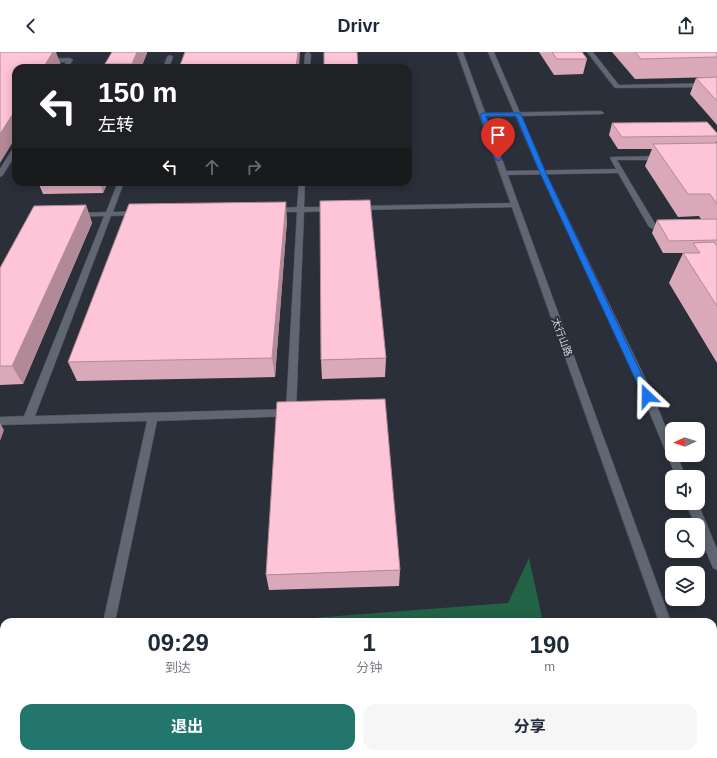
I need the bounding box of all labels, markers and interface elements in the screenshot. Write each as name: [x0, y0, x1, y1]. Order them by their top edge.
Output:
icon: back: [20, 15, 42, 37]
icon: share: [675, 15, 697, 37]
text: Drivr: [337, 16, 380, 36]
text: 150 m: [98, 77, 177, 108]
icon: left: [32, 80, 84, 132]
text: 左转: [98, 115, 134, 135]
pin: [481, 118, 515, 159]
icon: arrive: [487, 124, 509, 146]
icon: left: [159, 156, 181, 178]
icon: ahead: [201, 156, 223, 178]
icon: right: [243, 156, 265, 178]
street label: 太行山路: [550, 316, 574, 358]
position arrow: [626, 375, 668, 417]
north arrow: [665, 422, 705, 462]
map controls: [665, 422, 705, 606]
button: sound: [665, 470, 705, 510]
button: search: [665, 518, 705, 558]
button: layers: [665, 566, 705, 606]
text: 09:29: [147, 629, 209, 656]
text: 1: [362, 629, 376, 656]
text: 190: [530, 631, 570, 658]
text: m: [544, 659, 555, 674]
text: 到达: [165, 660, 191, 675]
text: 分钟: [356, 660, 382, 675]
button: 退出: [20, 704, 355, 750]
button: 分享: [363, 704, 697, 750]

